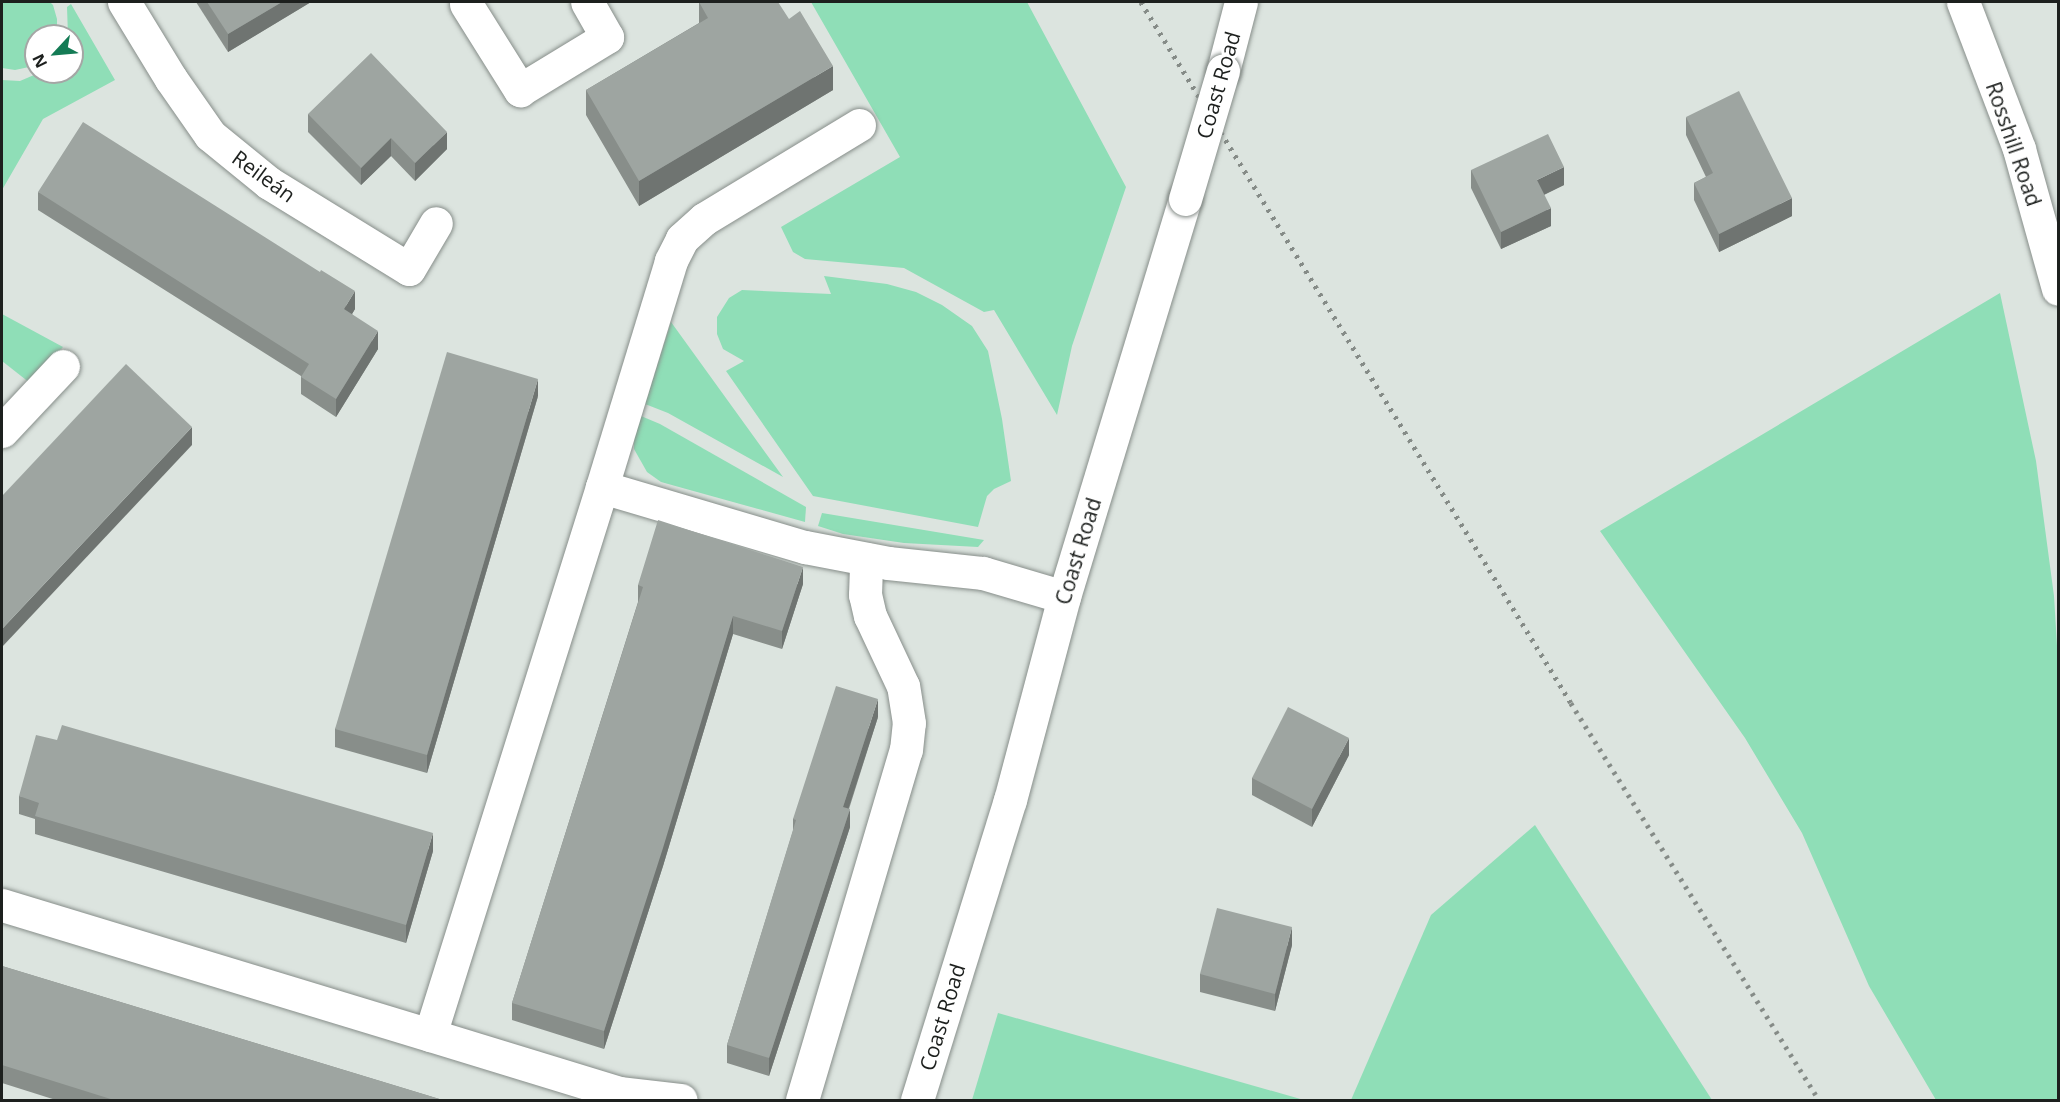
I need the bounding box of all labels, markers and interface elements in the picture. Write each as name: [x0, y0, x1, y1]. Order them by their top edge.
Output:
north arrow: [24, 24, 84, 84]
street label: Coast Road: [1191, 28, 1245, 142]
text: N: [27, 50, 52, 72]
street label: Rosshill Road: [1981, 78, 2047, 210]
street label: Reileán: [228, 145, 300, 207]
street label: Coast Road: [1050, 494, 1106, 608]
street label: Coast Road: [914, 960, 970, 1074]

